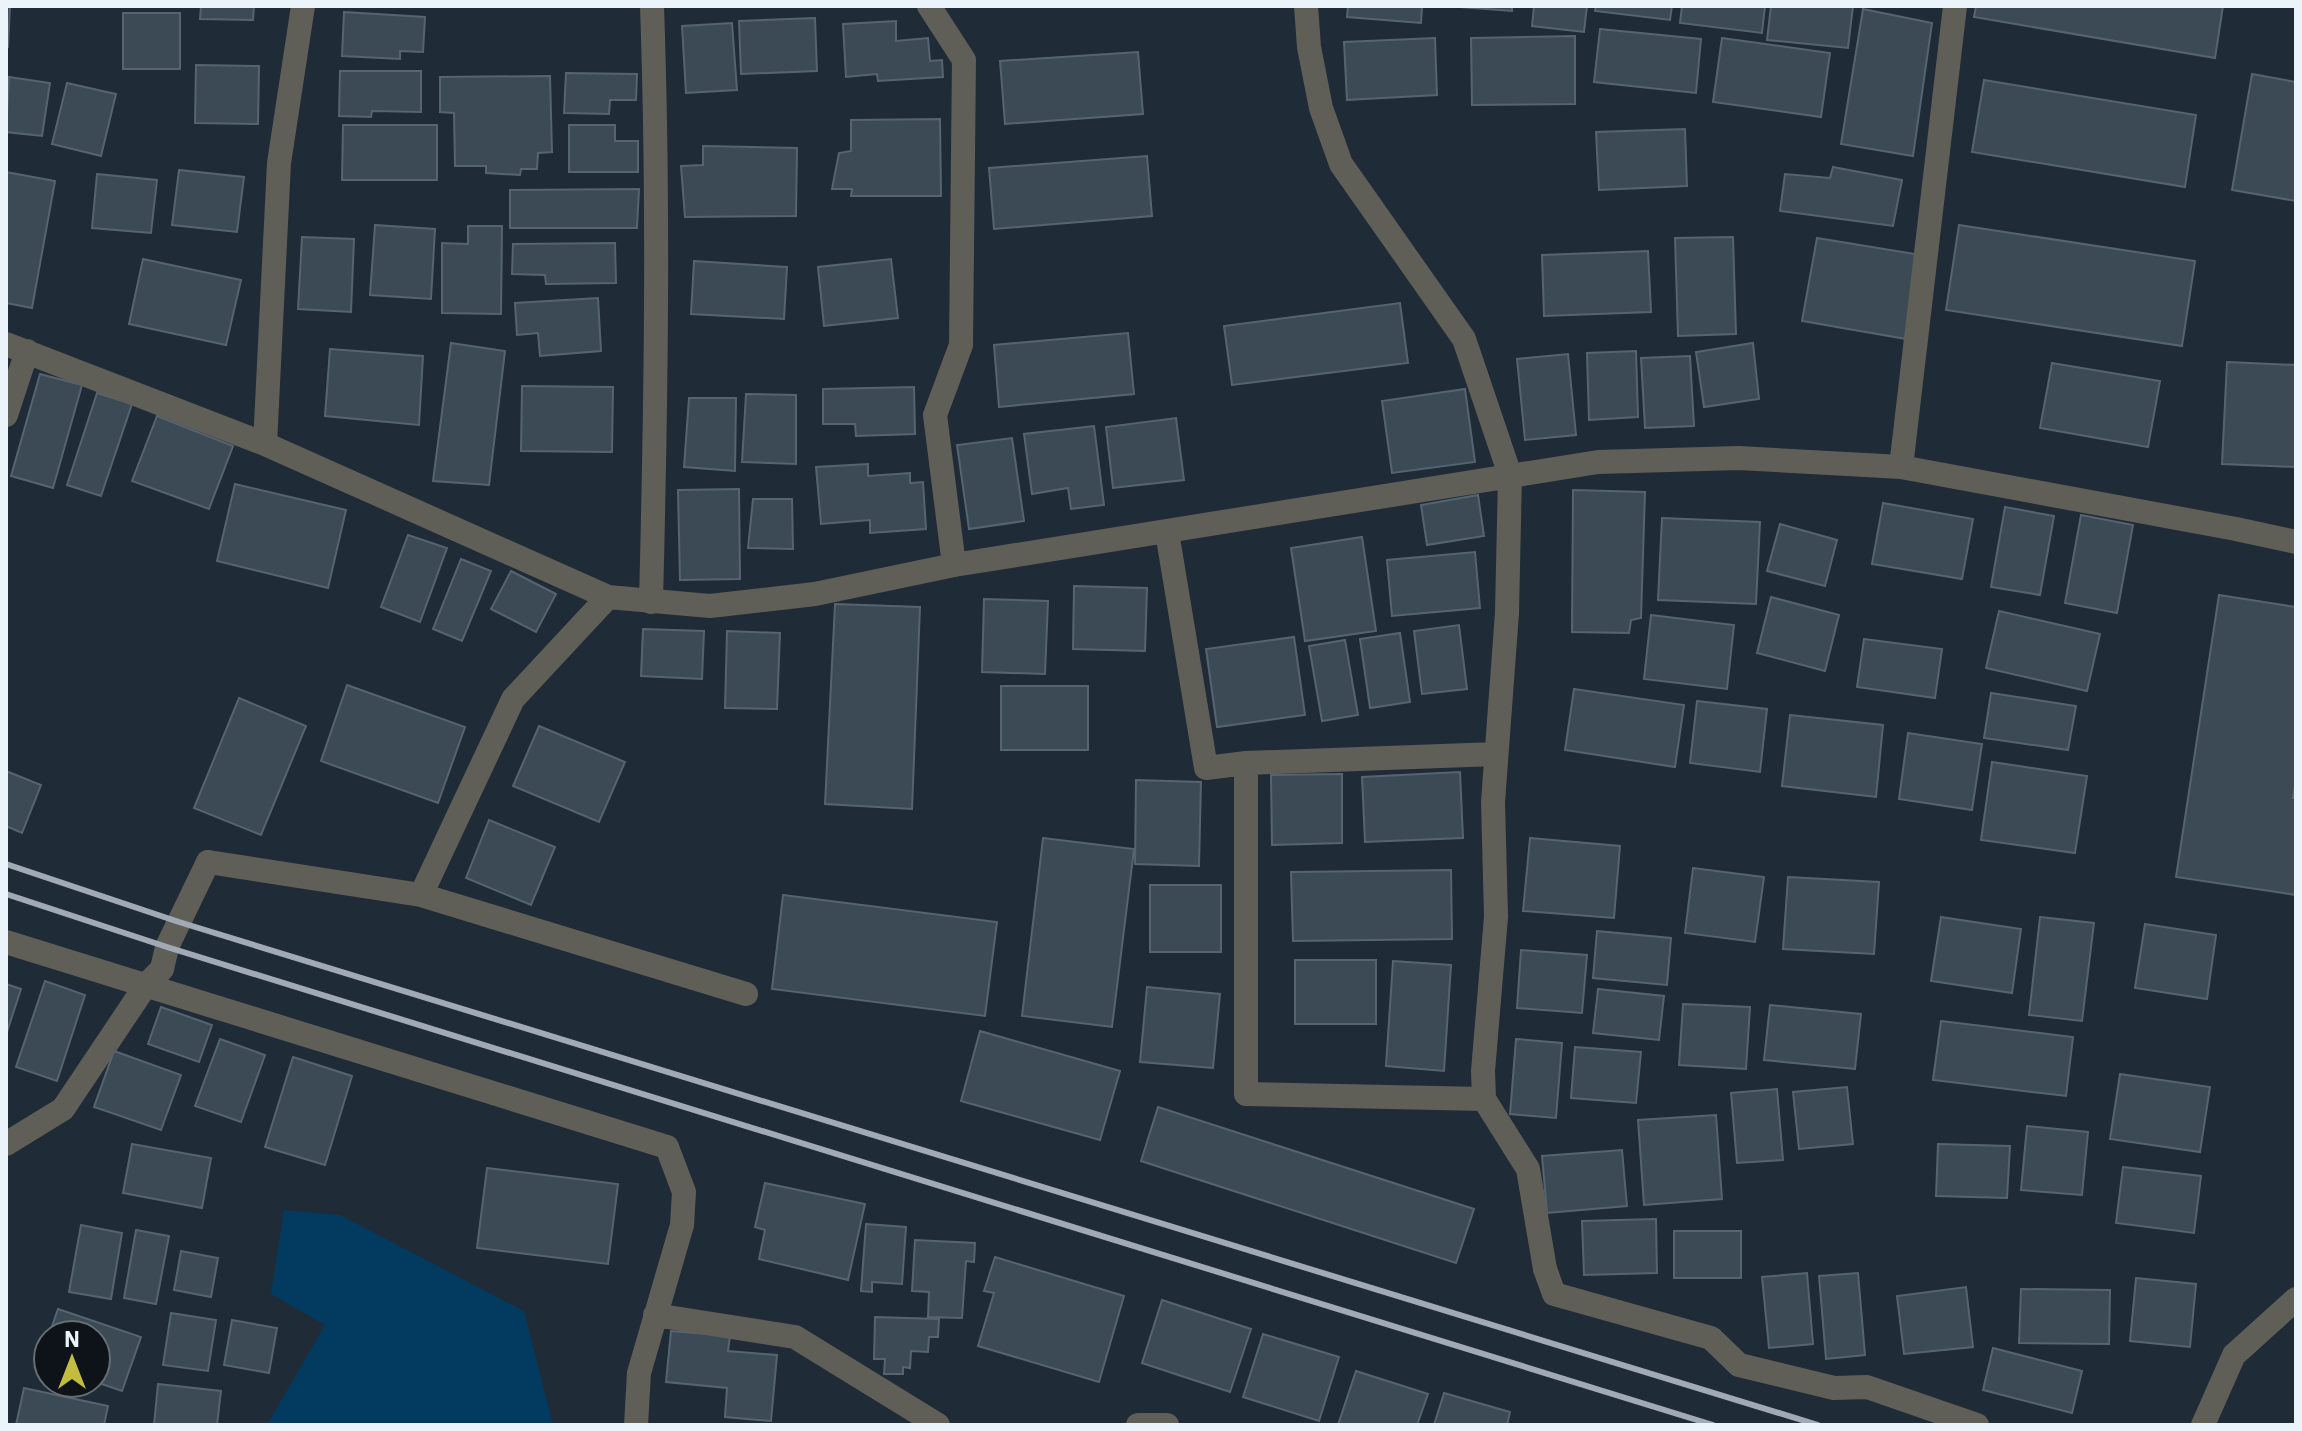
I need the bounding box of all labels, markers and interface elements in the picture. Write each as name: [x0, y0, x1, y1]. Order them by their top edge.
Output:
north arrow: [32, 1319, 112, 1399]
text: N: [64, 1324, 80, 1353]

